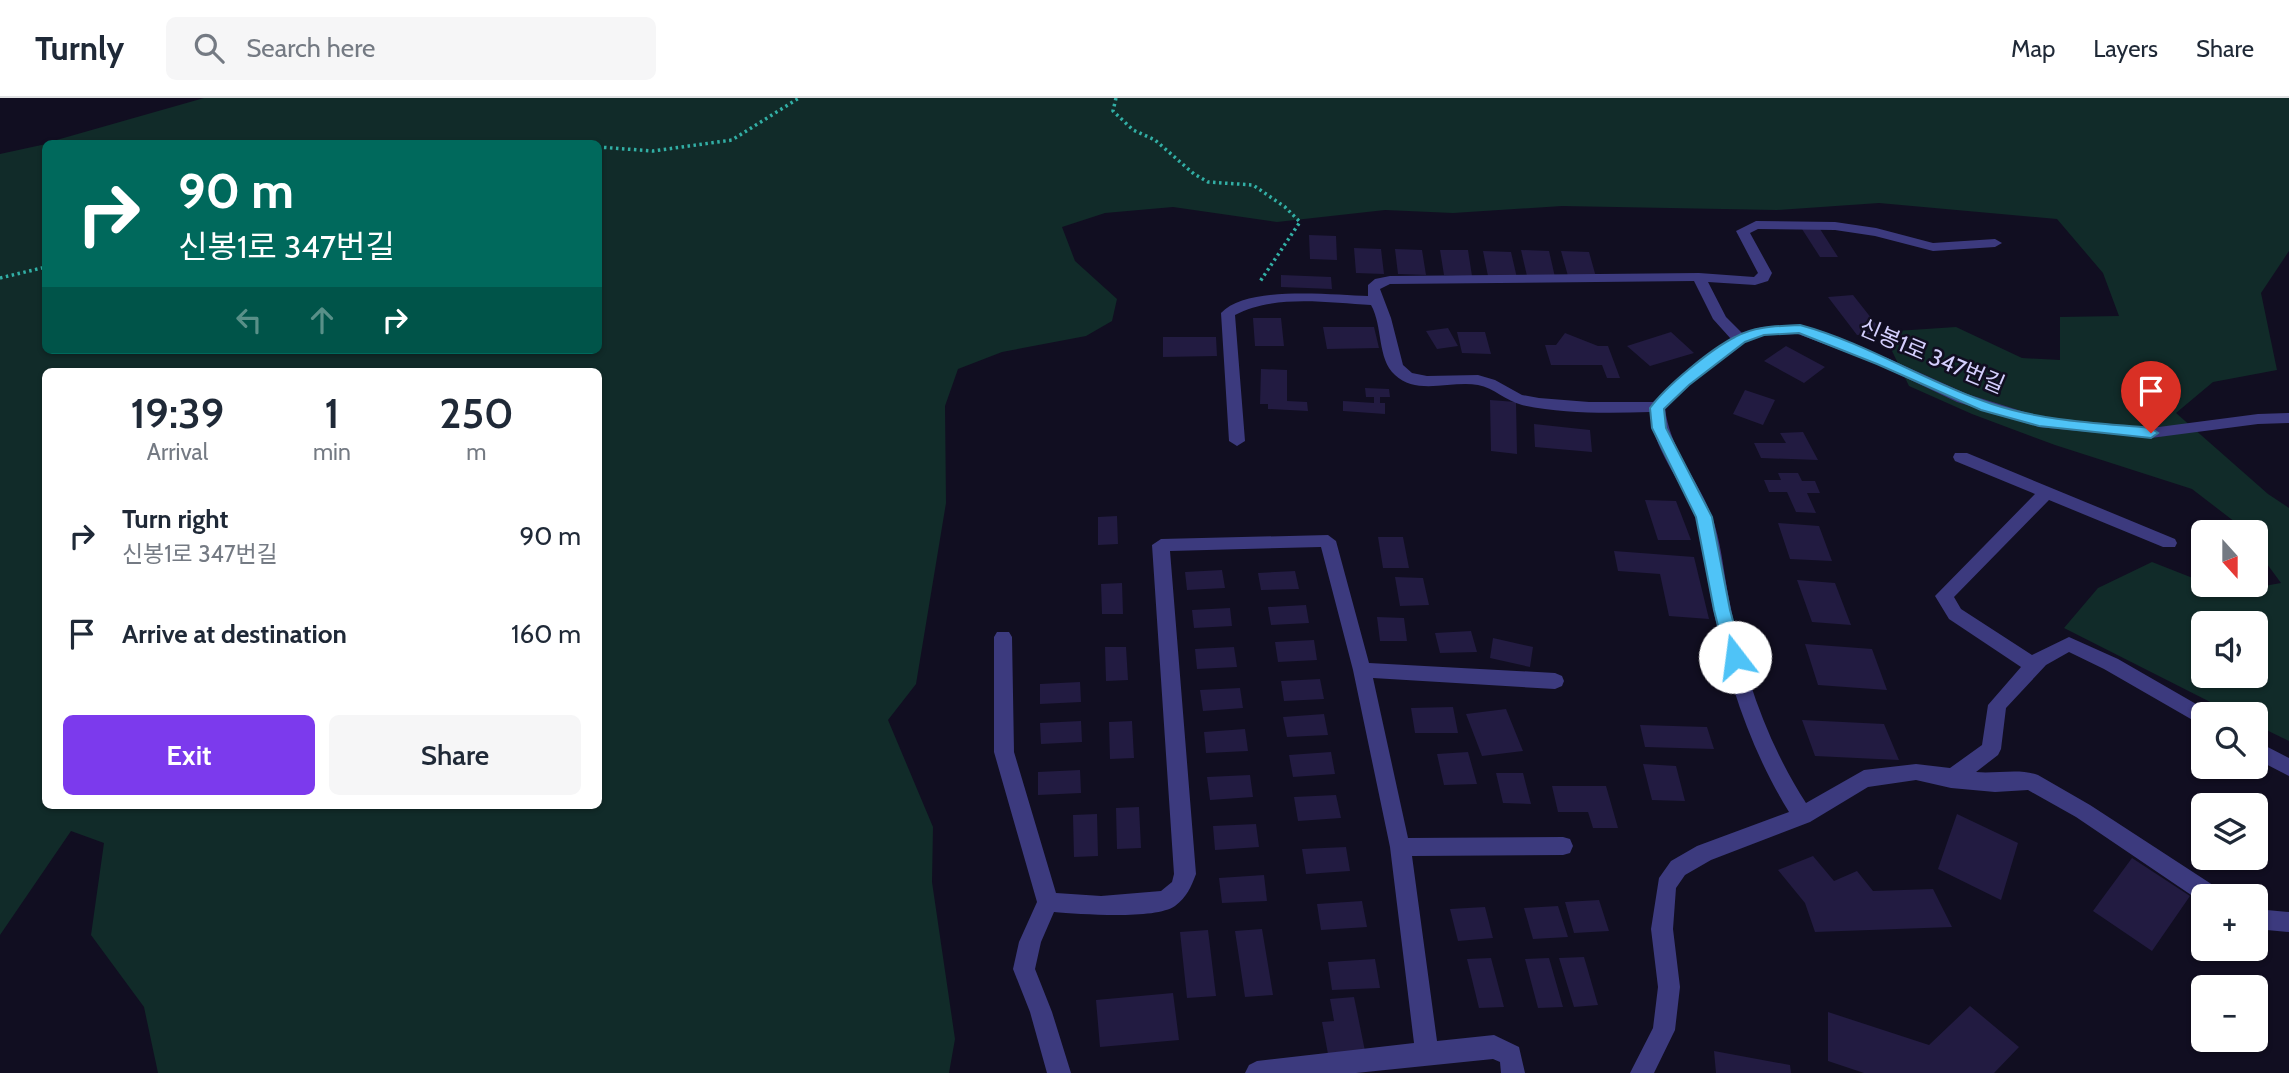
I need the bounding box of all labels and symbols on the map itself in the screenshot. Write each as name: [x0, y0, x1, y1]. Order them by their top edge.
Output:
street label: 신봉1로 347번길: [1855, 313, 2009, 399]
pin: [2121, 361, 2181, 433]
north arrow: [2191, 520, 2268, 597]
position arrow: [1698, 620, 1772, 694]

